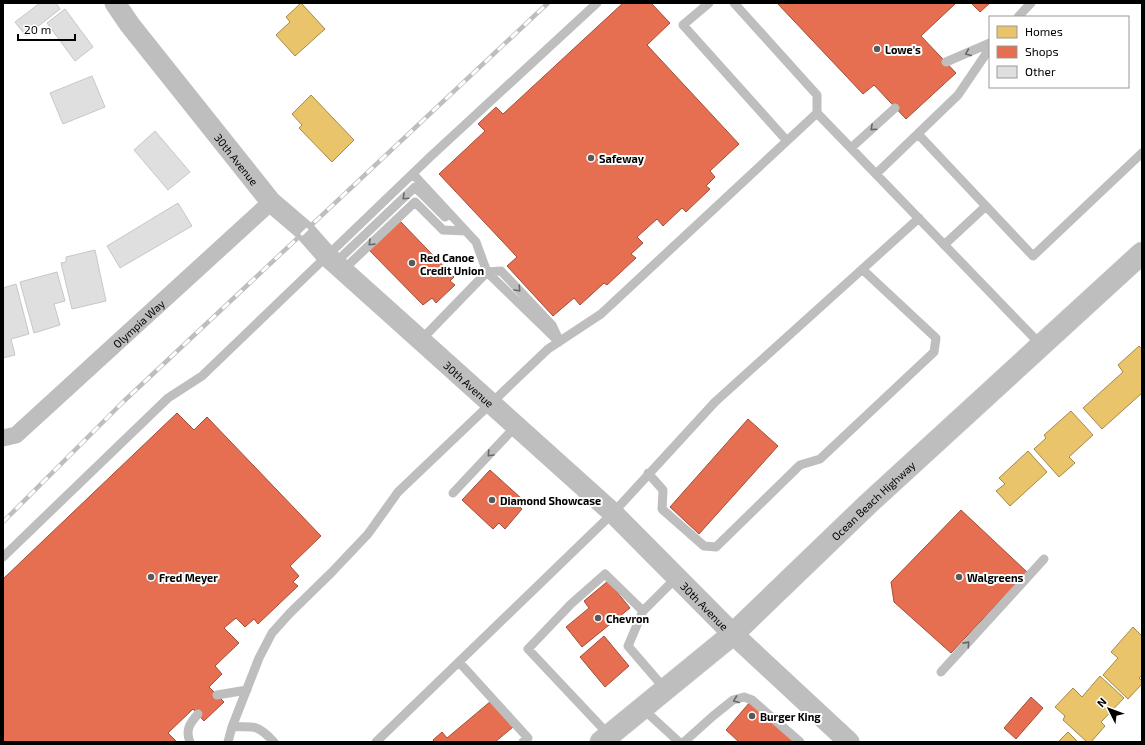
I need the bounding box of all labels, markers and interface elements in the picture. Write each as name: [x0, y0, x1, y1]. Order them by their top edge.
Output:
scale bar: [18, 16, 75, 42]
legend: [989, 16, 1129, 88]
text: 20 m: [24, 22, 51, 36]
text: Homes: [1025, 24, 1063, 38]
place label: Lowe's: [885, 43, 921, 56]
marker: Lowe's: [872, 44, 882, 54]
text: Shops: [1025, 44, 1059, 58]
one-way arrow: [964, 48, 971, 56]
text: Other: [1025, 64, 1056, 78]
one-way arrow: [870, 123, 878, 130]
street label: 30th Avenue: [212, 131, 261, 188]
place label: Safeway: [599, 152, 645, 166]
marker: Safeway: [586, 153, 596, 163]
one-way arrow: [402, 192, 410, 200]
one-way arrow: [368, 238, 376, 246]
place label: Red Canoe Credit Union: [420, 251, 484, 277]
marker: Red Canoe Credit Union: [407, 258, 417, 268]
one-way arrow: [513, 284, 520, 291]
street label: Olympia Way: [110, 296, 167, 350]
street label: 30th Avenue: [442, 358, 497, 409]
one-way arrow: [487, 449, 494, 457]
street label: Ocean Beach Highway: [828, 458, 918, 543]
place label: Diamond Showcase: [500, 494, 601, 507]
marker: Diamond Showcase: [487, 495, 497, 505]
place label: Fred Meyer: [159, 571, 218, 585]
place label: Walgreens: [967, 571, 1023, 584]
marker: Fred Meyer: [146, 572, 156, 582]
marker: Walgreens: [954, 572, 964, 582]
street label: 30th Avenue: [678, 579, 732, 633]
place label: Chevron: [606, 612, 649, 625]
marker: Chevron: [593, 613, 603, 623]
one-way arrow: [963, 641, 970, 648]
north arrow: [1089, 689, 1129, 729]
text: N: [1094, 695, 1109, 709]
one-way arrow: [733, 696, 740, 704]
place label: Burger King: [760, 710, 821, 723]
marker: Burger King: [747, 711, 757, 721]

